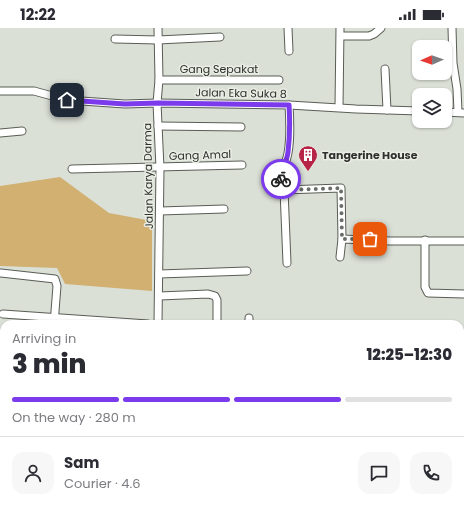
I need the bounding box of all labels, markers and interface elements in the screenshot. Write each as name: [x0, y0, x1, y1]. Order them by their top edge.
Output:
text: 12:22: [20, 4, 56, 25]
north arrow: [412, 40, 452, 80]
map controls: [412, 40, 452, 128]
street label: Gang Sepakat: [180, 61, 258, 77]
pin: [50, 83, 84, 117]
street label: Jalan Eka Suka 8: [195, 84, 287, 102]
button: layers: [412, 88, 452, 128]
icon: home: [56, 89, 78, 111]
street label: Jalan Karya Darma: [139, 123, 157, 229]
building icon: Tangerine House: [297, 144, 319, 172]
street label: Gang Amal: [169, 146, 231, 164]
place label: Tangerine House: [322, 147, 418, 163]
courier: [261, 159, 301, 199]
icon: bike: [270, 168, 292, 190]
pin: [353, 222, 387, 256]
icon: bag: [359, 228, 381, 250]
text: Arriving in: [12, 329, 76, 348]
text: 12:25–12:30: [367, 344, 452, 365]
text: 3 min: [12, 346, 86, 382]
text: On the way · 280 m: [12, 408, 136, 427]
button: person: [12, 452, 54, 494]
text: Sam: [64, 452, 99, 473]
button: chat: [358, 452, 400, 494]
button: phone: [410, 452, 452, 494]
text: Courier · 4.6: [64, 474, 141, 493]

